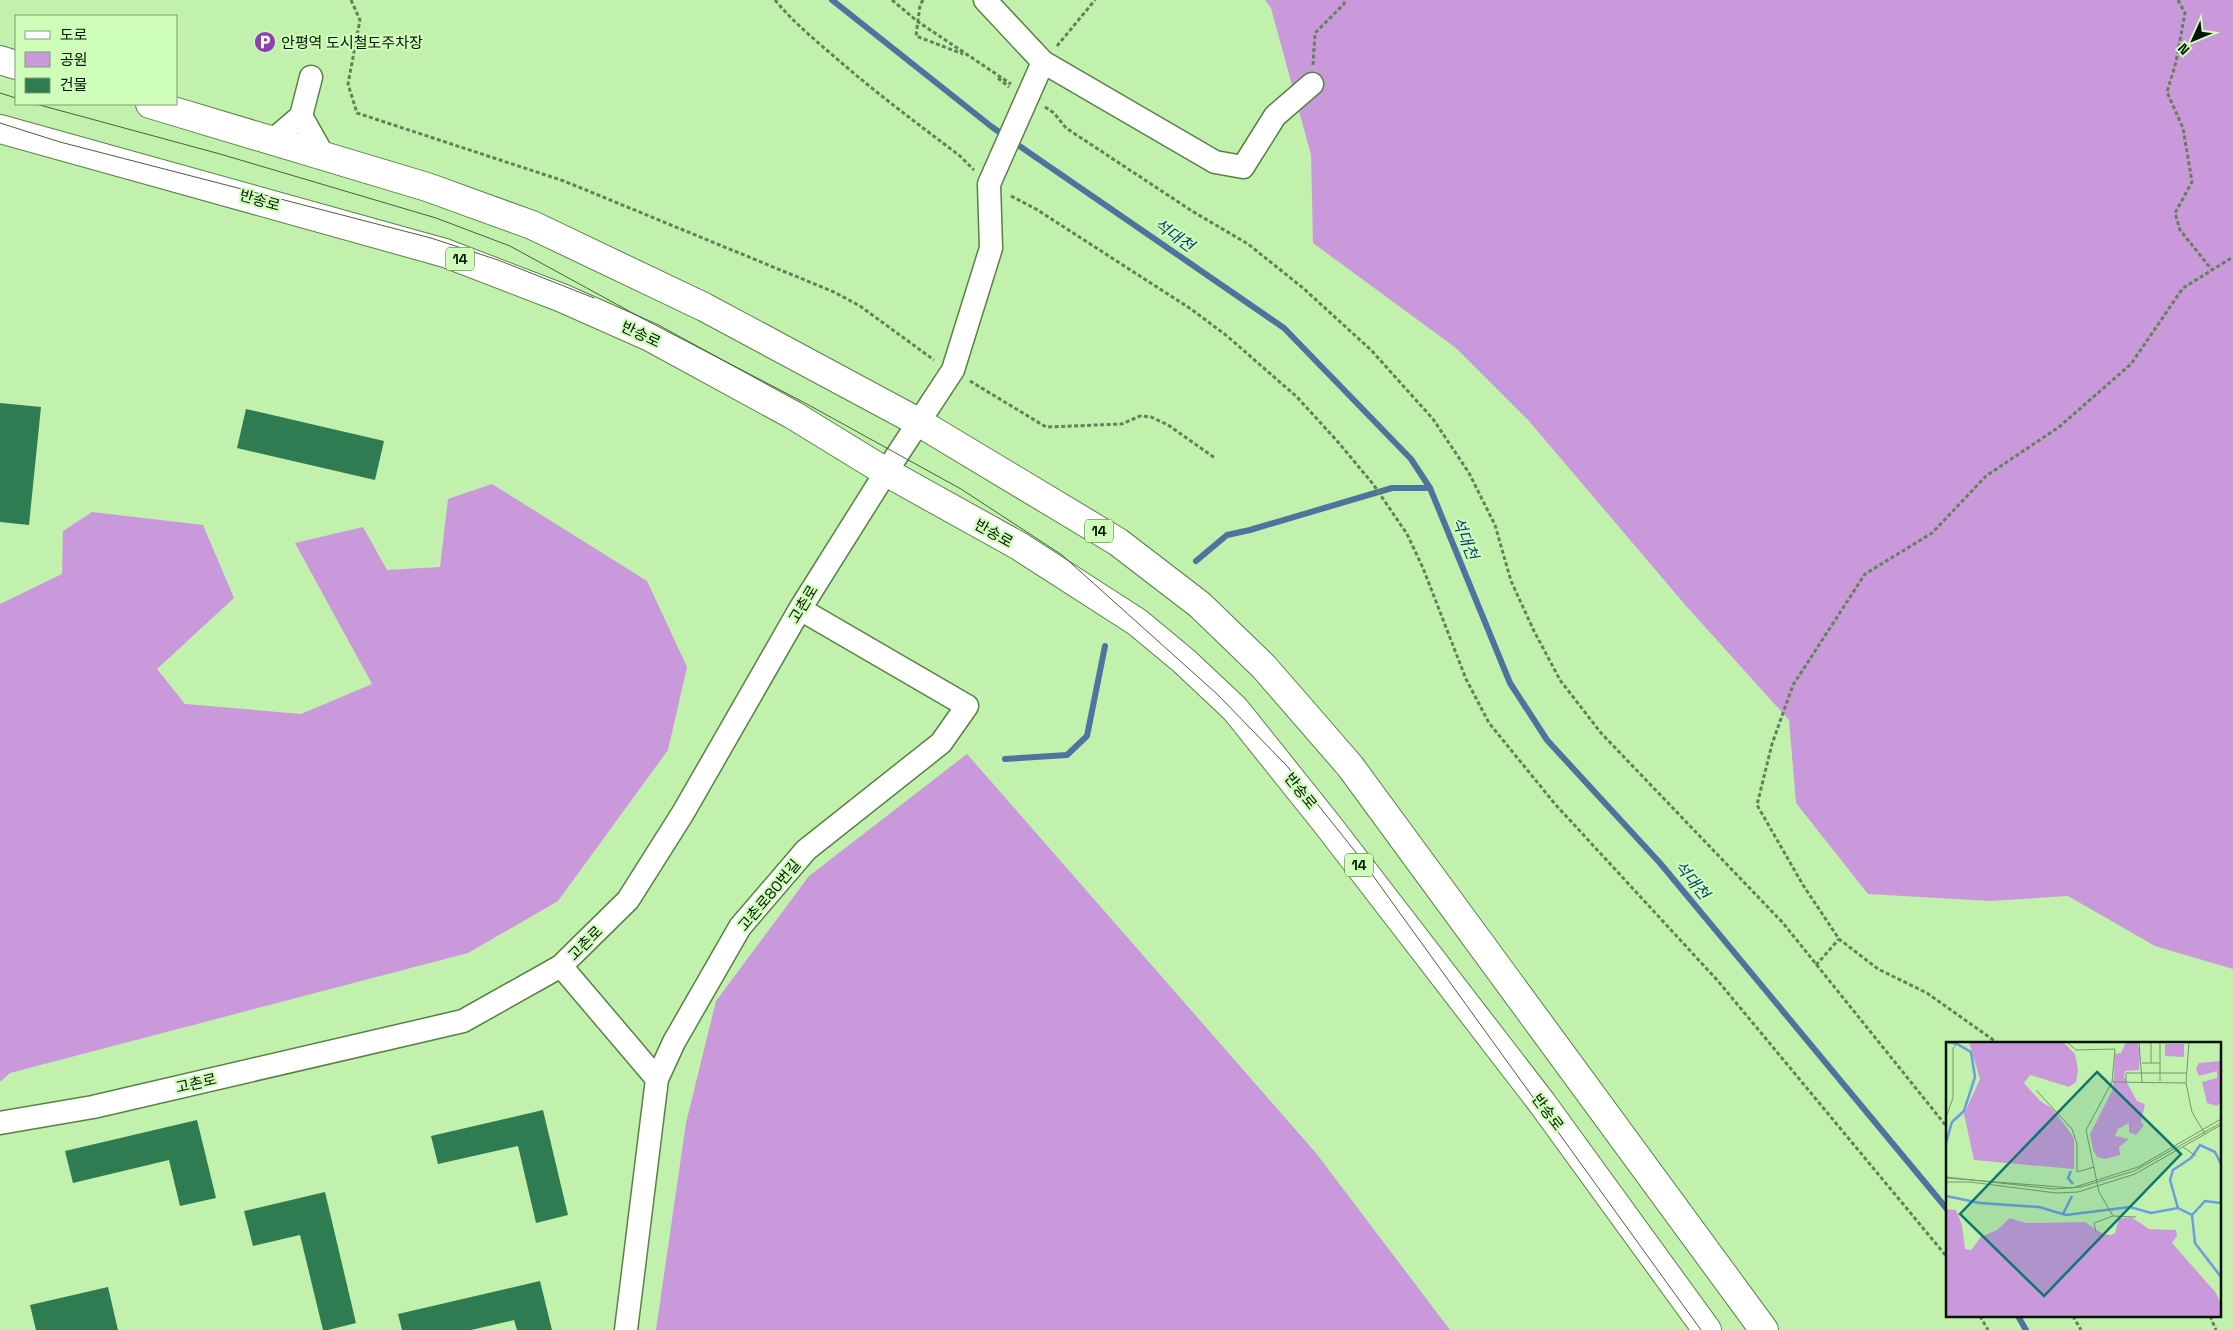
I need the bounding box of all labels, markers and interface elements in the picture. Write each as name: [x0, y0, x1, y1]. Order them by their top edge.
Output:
legend: [15, 15, 178, 105]
north arrow: [2168, 15, 2218, 65]
text: 도로: [60, 25, 88, 44]
parking icon: 안평역 도시철도주차장: [253, 30, 277, 54]
place label: 안평역 도시철도주차장: [281, 33, 423, 52]
text: N: [2174, 39, 2193, 59]
text: 공원: [60, 50, 88, 69]
text: 건물: [60, 75, 88, 94]
street label: 반송로: [237, 185, 283, 215]
water label: 석대천: [1150, 214, 1200, 258]
road number: 14: [446, 248, 474, 270]
street label: 반송로: [618, 317, 664, 351]
water label: 석대천: [1447, 514, 1484, 565]
street label: 반송로: [971, 515, 1017, 551]
road number: 14: [1085, 520, 1113, 542]
street label: 고촌로: [784, 581, 822, 627]
street label: 반송로: [1281, 769, 1321, 813]
road number: 14: [1345, 854, 1373, 876]
street label: 고촌로80번길: [733, 855, 805, 935]
water label: 석대천: [1670, 856, 1716, 905]
street label: 고촌로: [564, 922, 606, 964]
inset map: [1946, 1042, 2220, 1318]
street label: 고촌로: [174, 1069, 218, 1097]
street label: 반송로: [1528, 1090, 1568, 1134]

